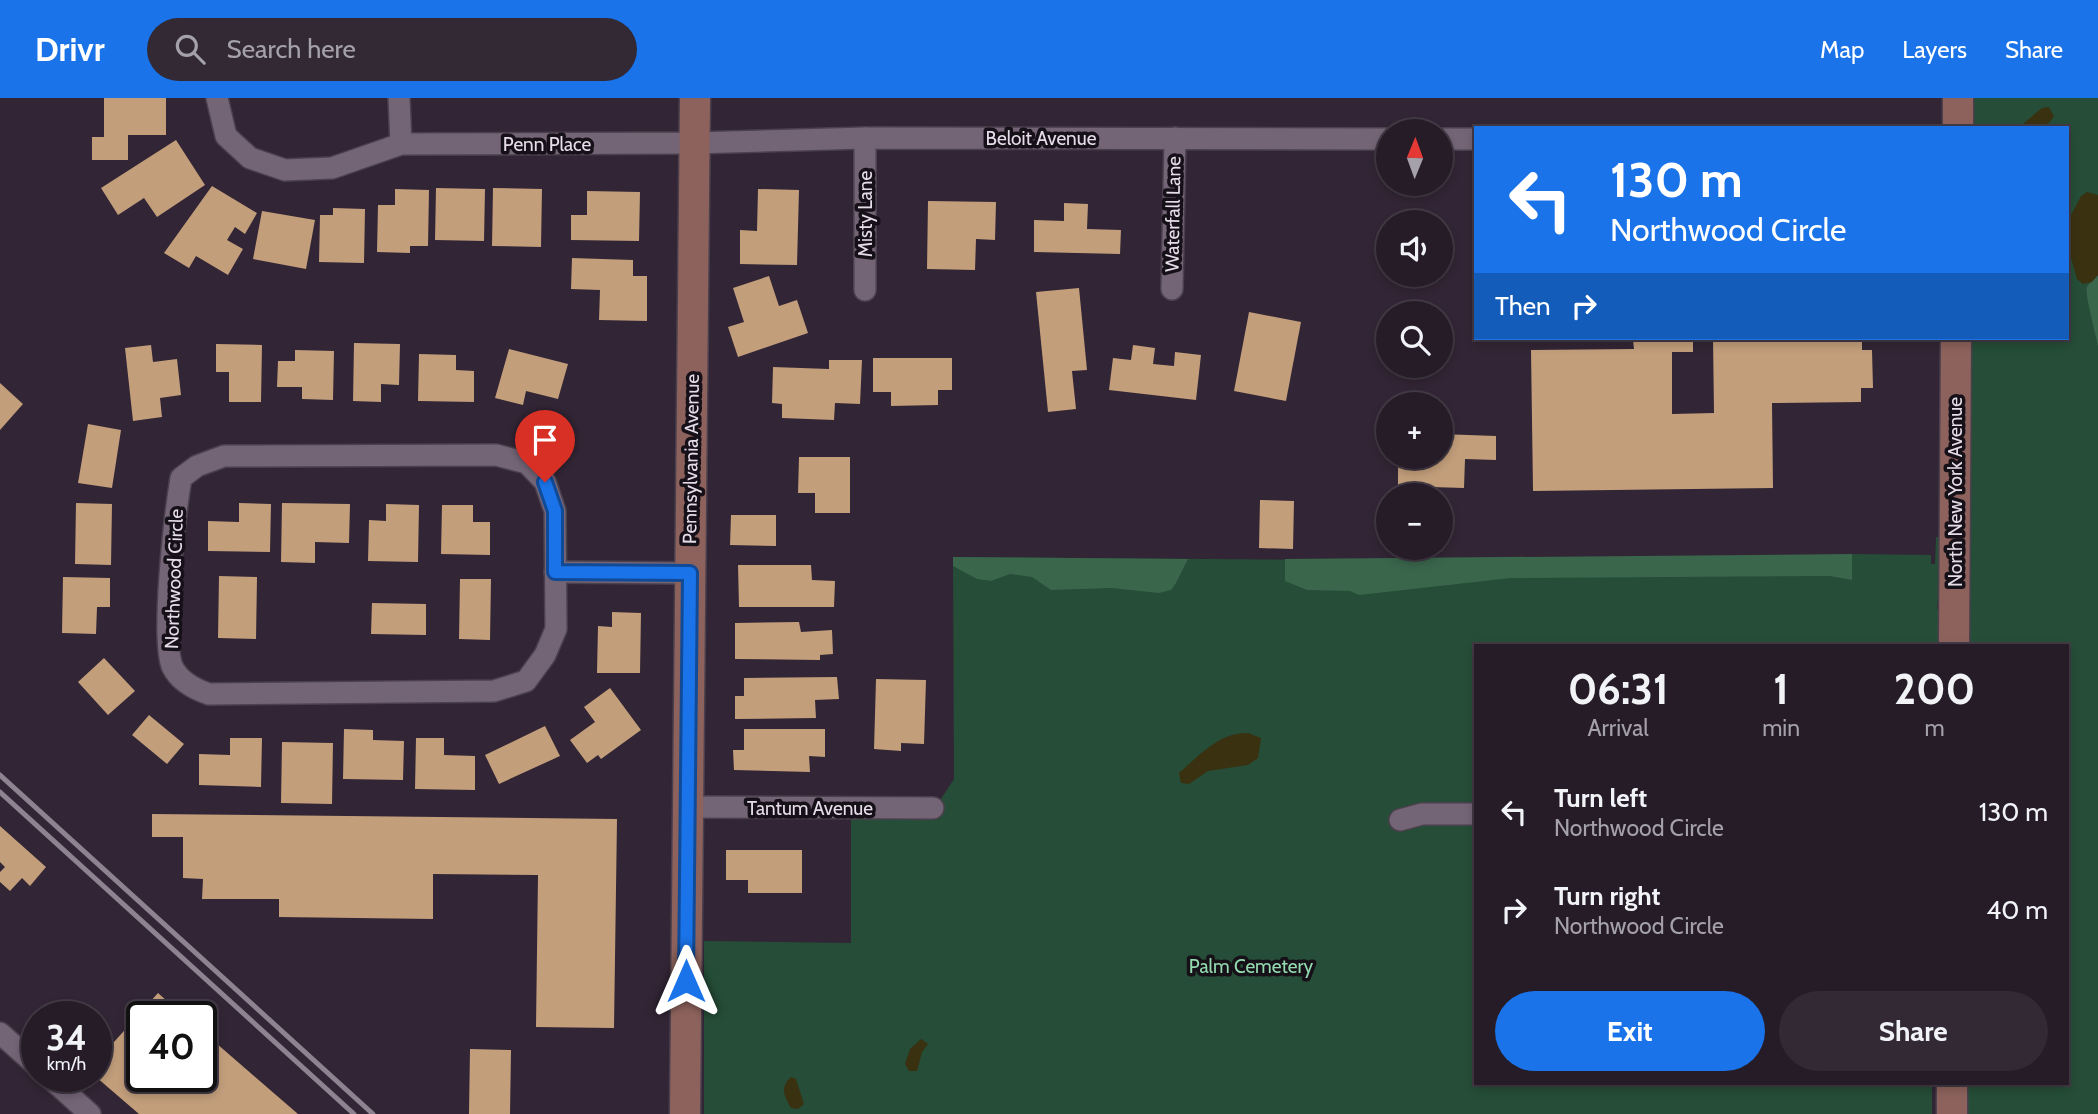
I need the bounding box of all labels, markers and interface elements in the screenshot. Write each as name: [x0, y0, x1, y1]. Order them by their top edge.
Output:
search box: [147, 18, 637, 81]
text: Drivr: [35, 29, 105, 69]
icon: search: [171, 30, 209, 68]
text: Search here: [227, 33, 356, 65]
text: Map: [1820, 35, 1864, 64]
text: Layers: [1902, 35, 1967, 64]
text: Share: [2005, 35, 2063, 64]
north arrow: [1376, 119, 1452, 196]
map controls: [1376, 119, 1453, 560]
street label: Beloit Avenue: [986, 127, 1097, 150]
street label: Penn Place: [503, 133, 592, 156]
text: 130 m: [1610, 150, 1743, 209]
icon: left: [1495, 154, 1586, 245]
street label: Waterfall Lane: [1160, 156, 1186, 272]
street label: Misty Lane: [854, 171, 877, 257]
button: sound: [1376, 210, 1453, 287]
text: Northwood Circle: [1610, 210, 1846, 249]
icon: right: [1565, 287, 1603, 325]
text: Then: [1495, 290, 1551, 322]
button: search: [1376, 301, 1453, 378]
street label: Pennsylvania Avenue: [678, 374, 704, 544]
button: +: [1376, 392, 1453, 469]
street label: North New York Avenue: [1944, 397, 1967, 587]
pin: [515, 410, 575, 482]
icon: arrive: [526, 421, 564, 459]
button: −: [1376, 483, 1453, 560]
street label: Northwood Circle: [160, 508, 188, 650]
text: 06:31: [1568, 663, 1668, 715]
text: 1: [1773, 663, 1789, 715]
text: 200: [1894, 663, 1975, 715]
text: Arrival: [1587, 714, 1649, 742]
text: min: [1762, 714, 1800, 742]
text: m: [1924, 714, 1945, 742]
text: Turn left: [1554, 782, 1647, 814]
icon: left: [1495, 793, 1533, 831]
text: 130 m: [1979, 796, 2048, 828]
street label: Tantum Avenue: [747, 797, 873, 820]
text: Northwood Circle: [1554, 814, 1724, 842]
text: Turn right: [1554, 880, 1660, 912]
icon: right: [1495, 891, 1533, 929]
text: 40 m: [1986, 894, 2048, 926]
text: Northwood Circle: [1554, 912, 1724, 940]
position arrow: [649, 944, 723, 1018]
park label: Palm Cemetery: [1189, 955, 1314, 978]
button: Exit: [1495, 991, 1765, 1071]
button: Share: [1779, 991, 2048, 1071]
speed limit sign: 40: [126, 1001, 217, 1092]
text: 34: [46, 1016, 87, 1059]
text: km/h: [47, 1053, 86, 1075]

